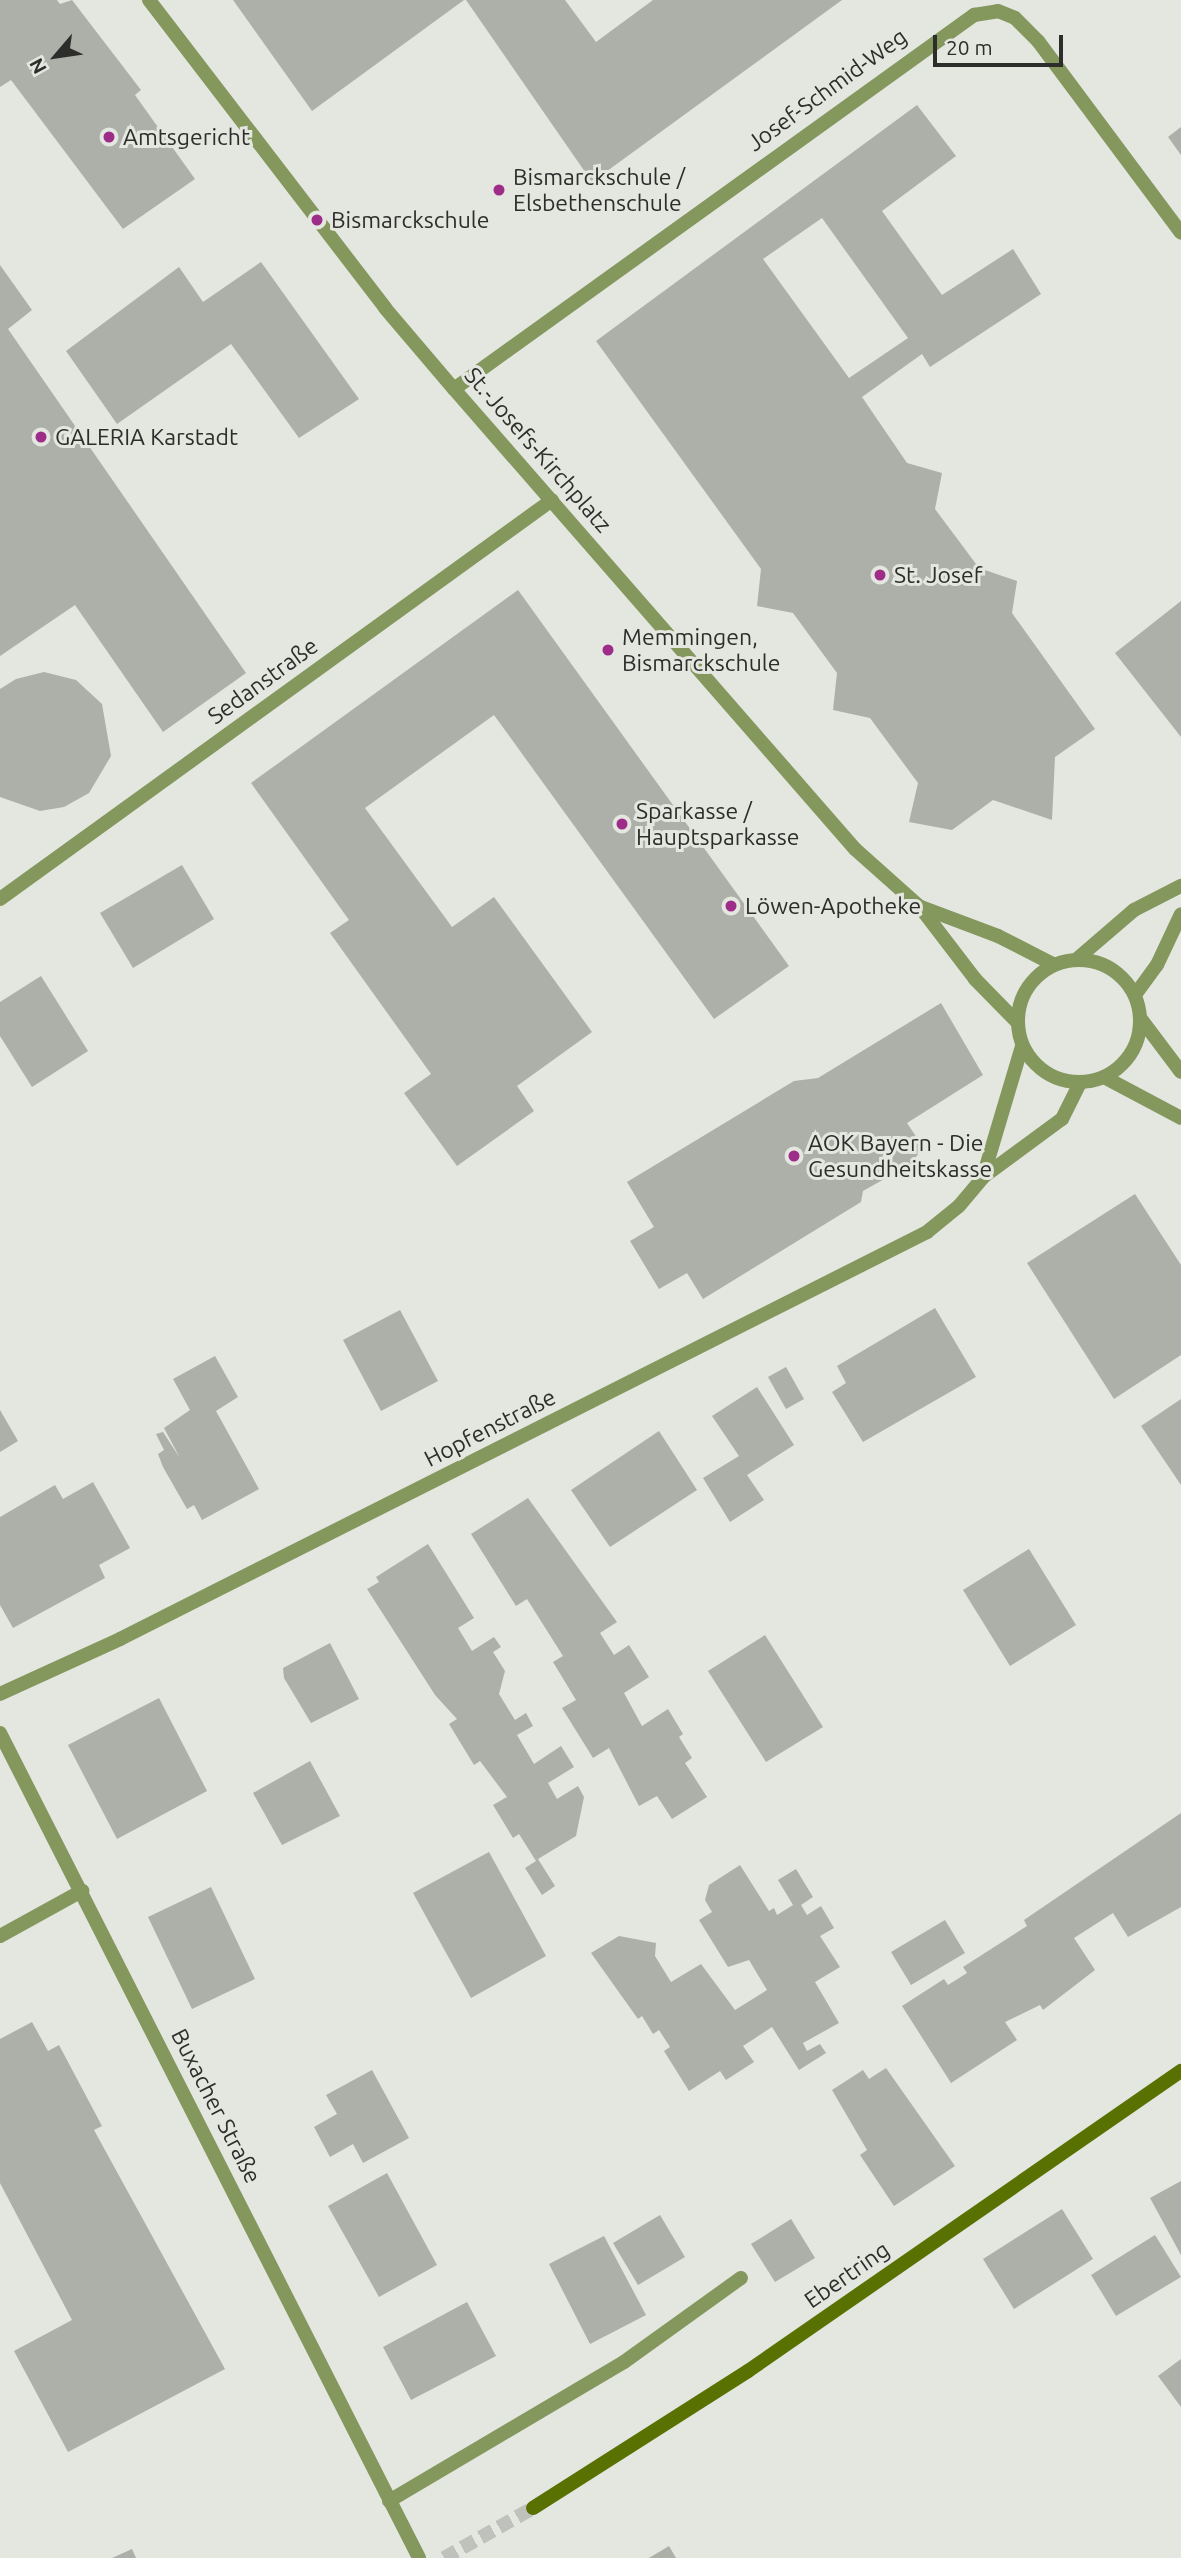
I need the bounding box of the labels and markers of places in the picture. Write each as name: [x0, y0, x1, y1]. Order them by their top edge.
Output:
place label: Amtsgericht: [123, 123, 250, 151]
marker: Amtsgericht: [101, 129, 117, 145]
place label: Bismarckschule / Elsbethenschule: [513, 163, 685, 217]
marker: Bismarckschule / Elsbethenschule: [491, 182, 507, 198]
place label: Bismarckschule: [331, 206, 490, 234]
marker: Bismarckschule: [309, 212, 325, 228]
place label: GALERIA Karstadt: [55, 423, 238, 451]
marker: GALERIA Karstadt: [33, 429, 49, 445]
place label: St. Josef: [894, 561, 983, 589]
marker: St. Josef: [872, 567, 888, 583]
place label: Memmingen, Bismarckschule: [622, 623, 781, 677]
marker: Memmingen, Bismarckschule: [600, 642, 616, 658]
place label: Sparkasse / Hauptsparkasse: [636, 797, 800, 851]
marker: Sparkasse / Hauptsparkasse: [614, 816, 630, 832]
place label: Löwen-Apotheke: [745, 892, 921, 920]
marker: Löwen-Apotheke: [723, 898, 739, 914]
place label: AOK Bayern - Die Gesundheitskasse: [808, 1129, 992, 1183]
marker: AOK Bayern - Die Gesundheitskasse: [786, 1148, 802, 1164]

